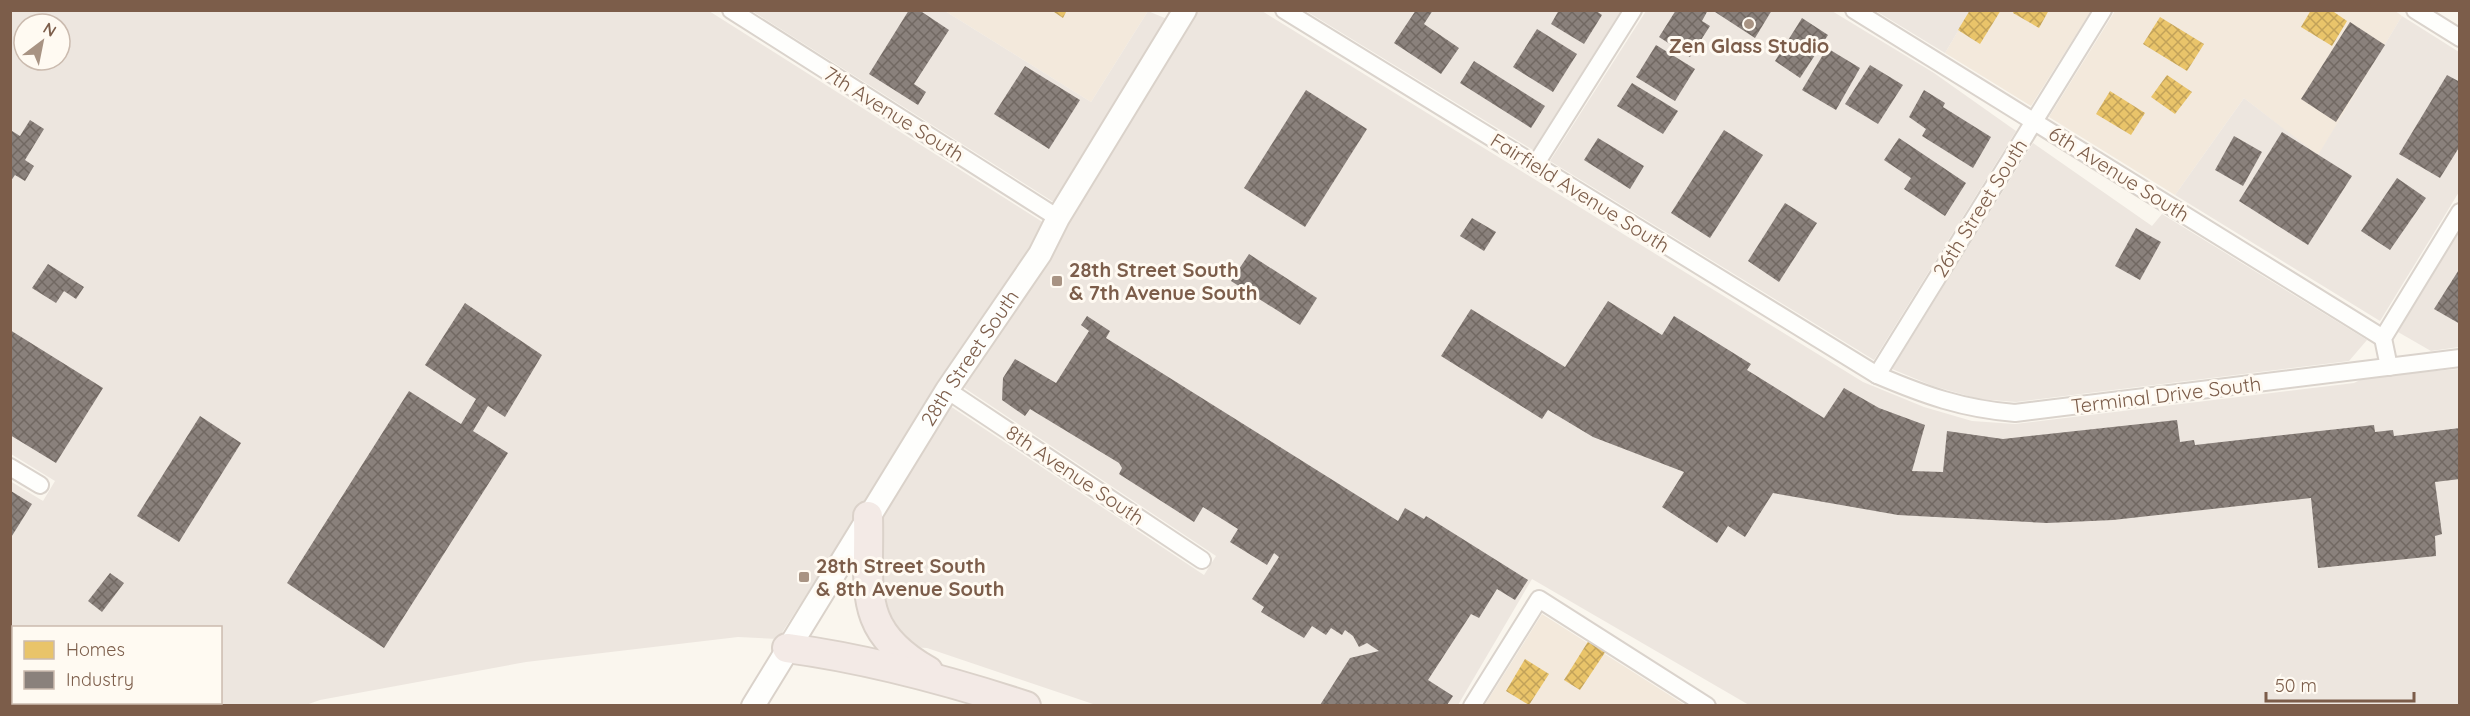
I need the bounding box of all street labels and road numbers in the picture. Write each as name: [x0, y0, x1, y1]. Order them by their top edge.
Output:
street label: 7th Avenue South: [820, 60, 969, 167]
street label: 6th Avenue South: [2044, 120, 2194, 227]
street label: Fairfield Avenue South: [1486, 127, 1674, 258]
street label: 26th Street South: [1927, 134, 2032, 282]
street label: 28th Street South: [915, 285, 1024, 430]
street label: Terminal Drive South: [2069, 370, 2262, 419]
street label: 8th Avenue South: [1002, 419, 1149, 530]

